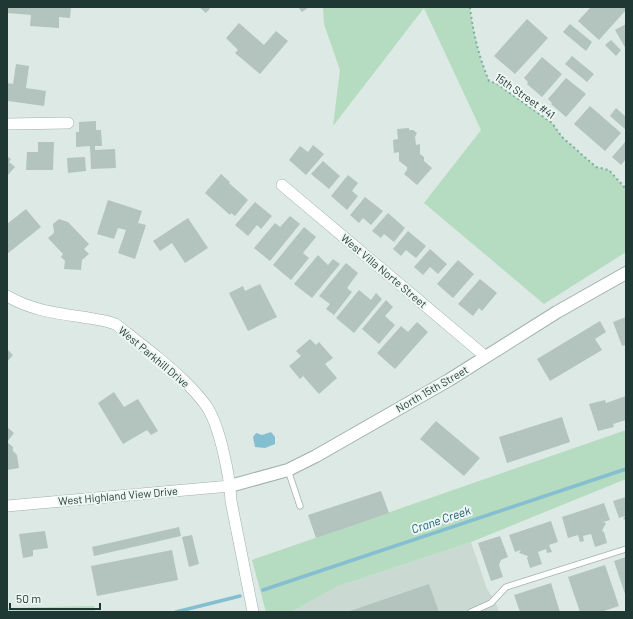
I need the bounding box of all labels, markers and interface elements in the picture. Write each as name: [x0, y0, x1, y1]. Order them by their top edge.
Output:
street label: 15th Street #41: [493, 70, 558, 121]
street label: West Villa Norte Street: [339, 231, 430, 310]
street label: West Parkhill Drive: [116, 323, 192, 390]
street label: North 15th Street: [393, 363, 470, 415]
street label: West Highland View Drive: [58, 484, 178, 507]
water label: Crane Creek: [409, 502, 472, 536]
scale bar: [10, 585, 100, 611]
text: 50 m: [16, 591, 41, 605]

